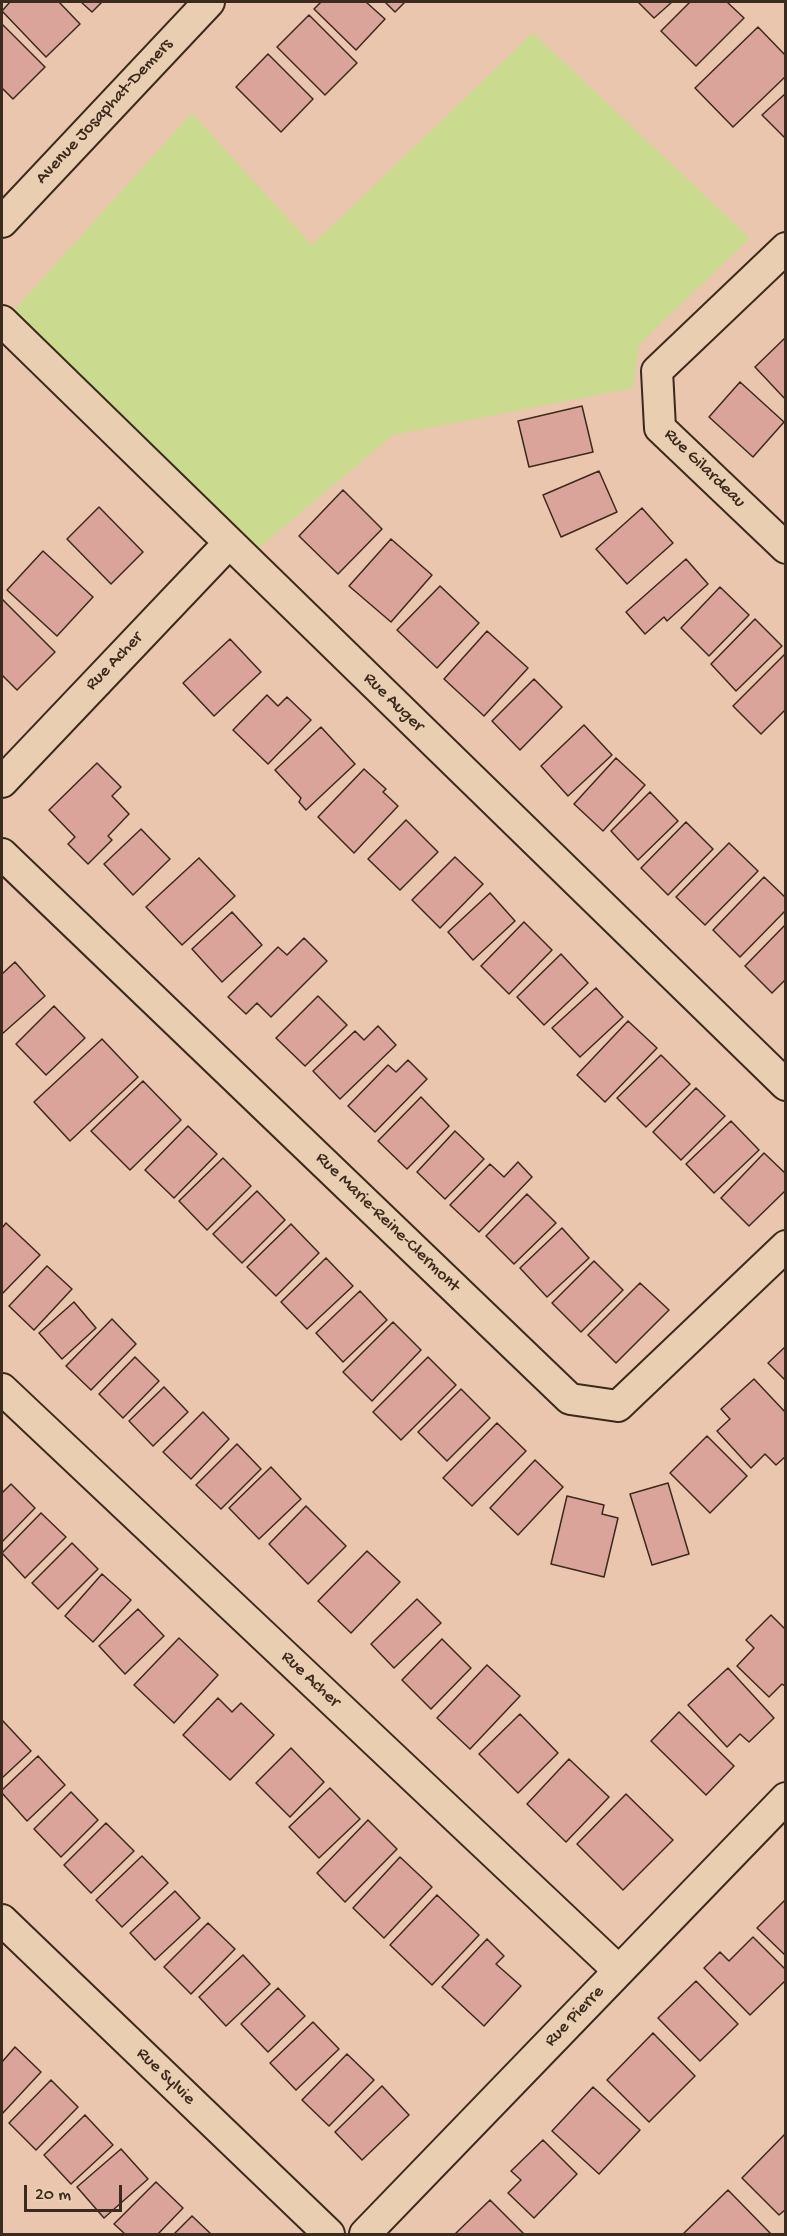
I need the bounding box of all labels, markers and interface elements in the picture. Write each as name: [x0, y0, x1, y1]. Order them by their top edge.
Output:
street label: Avenue Josaphat-Demers: [32, 35, 178, 189]
street label: Rue Gilardeau: [659, 425, 749, 513]
street label: Rue Acher: [82, 628, 148, 696]
street label: Rue Auger: [358, 669, 428, 737]
street label: Rue Marie-Reine-Clermont: [310, 1148, 464, 1298]
street label: Rue Acher: [276, 1647, 344, 1713]
street label: Rue Pierre: [541, 1982, 609, 2052]
street label: Rue Sylvie: [131, 2044, 199, 2110]
scale bar: [27, 2173, 124, 2211]
text: 20 m: [35, 2185, 71, 2206]

